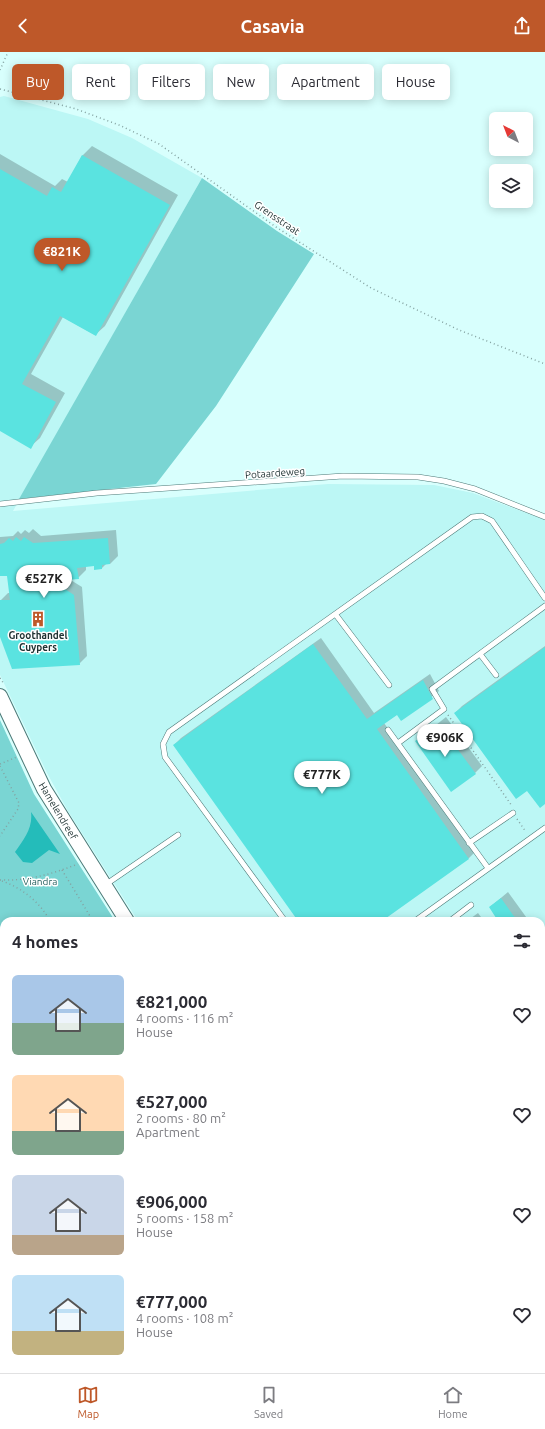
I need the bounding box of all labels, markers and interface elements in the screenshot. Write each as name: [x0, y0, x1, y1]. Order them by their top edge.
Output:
icon: back: [12, 15, 34, 37]
icon: share: [511, 15, 533, 37]
text: Casavia: [241, 16, 304, 36]
chip: Buy: [12, 64, 64, 100]
chip: Rent: [72, 64, 130, 100]
chip: Filters: [138, 64, 205, 100]
chip: New: [213, 64, 269, 100]
chip: Apartment: [277, 64, 374, 100]
chip: House: [382, 64, 450, 100]
north arrow: [489, 112, 533, 156]
map controls: [489, 112, 533, 208]
button: layers: [489, 164, 533, 208]
street label: Grensstraat: [252, 199, 302, 237]
pin: €821K: [34, 238, 90, 272]
text: €821K: [43, 244, 81, 258]
street label: Potaardeweg: [245, 465, 305, 481]
pin: €527K: [16, 565, 72, 599]
text: €527K: [25, 571, 63, 585]
building icon: Groothandel Cuypers: [29, 610, 47, 628]
place label: Groothandel Cuypers: [8, 630, 68, 653]
pin: €906K: [417, 724, 473, 758]
text: €906K: [426, 730, 464, 744]
pin: €777K: [294, 761, 350, 795]
text: €777K: [303, 767, 341, 781]
street label: Hamelendreef: [37, 780, 79, 842]
park label: Viandra: [23, 876, 57, 887]
icon: filters: [511, 930, 533, 952]
text: 4 homes: [12, 932, 78, 951]
icon: home: [44, 991, 92, 1039]
text: €821,000: [136, 992, 207, 1011]
icon: heart: [511, 1004, 533, 1026]
text: 4 rooms · 116 m²: [136, 1011, 233, 1025]
text: House: [136, 1025, 173, 1039]
icon: home: [44, 1091, 92, 1139]
text: €527,000: [136, 1092, 207, 1111]
icon: heart: [511, 1104, 533, 1126]
text: 2 rooms · 80 m²: [136, 1111, 226, 1125]
text: Apartment: [136, 1125, 200, 1139]
icon: home: [44, 1191, 92, 1239]
text: €906,000: [136, 1192, 207, 1211]
icon: heart: [511, 1204, 533, 1226]
text: 5 rooms · 158 m²: [136, 1211, 233, 1225]
text: House: [136, 1225, 173, 1239]
icon: home: [44, 1291, 92, 1339]
text: €777,000: [136, 1292, 207, 1311]
icon: heart: [511, 1304, 533, 1326]
text: 4 rooms · 108 m²: [136, 1311, 233, 1325]
text: House: [136, 1325, 173, 1339]
tab: Map: [77, 1384, 99, 1420]
tab: Saved: [254, 1384, 283, 1420]
tab: Home: [438, 1384, 468, 1420]

